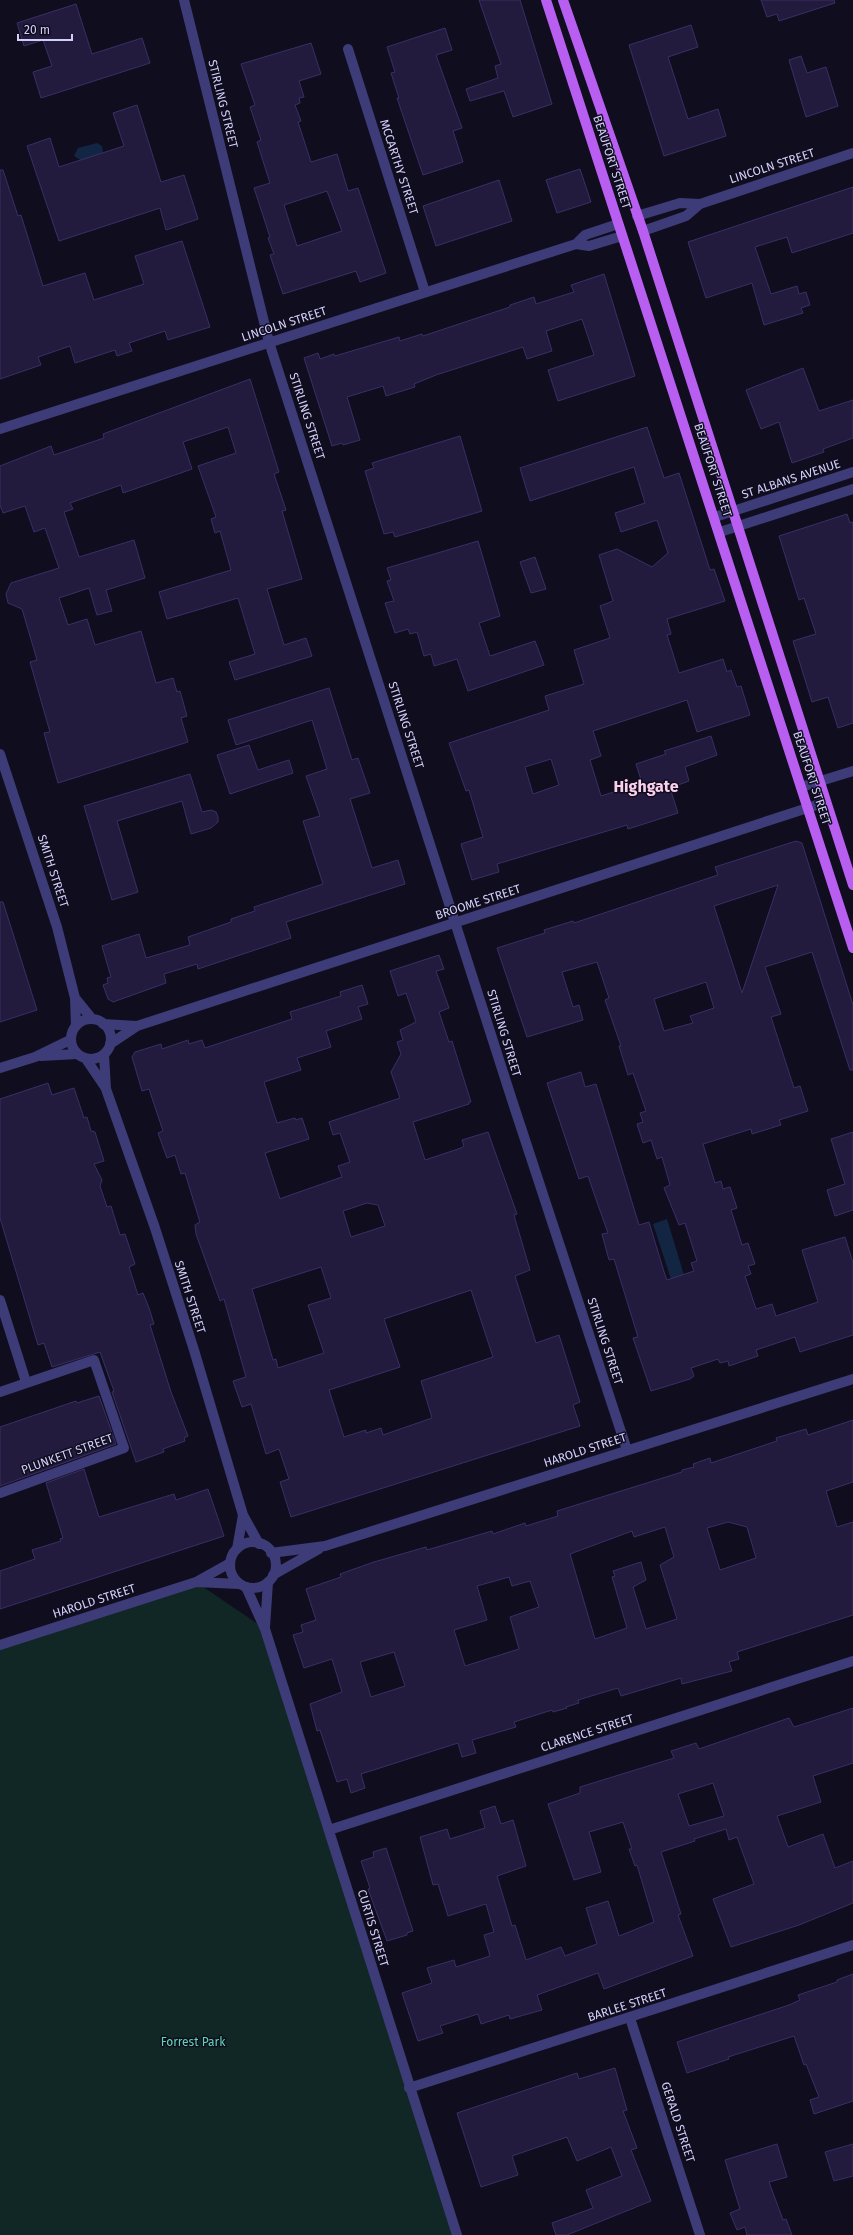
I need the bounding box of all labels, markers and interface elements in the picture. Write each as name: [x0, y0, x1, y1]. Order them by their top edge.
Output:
scale bar: [18, 16, 72, 42]
text: 20 m: [24, 23, 50, 37]
street label: STIRLING STREET: [205, 58, 241, 150]
street label: BEAUFORT STREET: [590, 113, 634, 211]
street label: MCCARTHY STREET: [377, 118, 421, 217]
street label: LINCOLN STREET: [728, 145, 817, 186]
street label: LINCOLN STREET: [240, 303, 329, 344]
street label: STIRLING STREET: [286, 371, 328, 462]
street label: BEAUFORT STREET: [691, 421, 735, 519]
street label: ST ALBANS AVENUE: [740, 456, 842, 502]
street label: STIRLING STREET: [385, 680, 427, 771]
street label: BEAUFORT STREET: [790, 729, 834, 827]
district label: Highgate: [613, 777, 679, 796]
street label: SMITH STREET: [35, 833, 72, 910]
street label: BROOME STREET: [434, 881, 523, 922]
street label: STIRLING STREET: [484, 988, 524, 1079]
street label: SMITH STREET: [172, 1259, 209, 1336]
street label: STIRLING STREET: [584, 1296, 626, 1387]
street label: HAROLD STREET: [542, 1430, 629, 1470]
street label: PLUNKETT STREET: [19, 1431, 116, 1477]
street label: HAROLD STREET: [51, 1581, 138, 1621]
street label: CLARENCE STREET: [539, 1711, 636, 1755]
street label: CURTIS STREET: [355, 1888, 392, 1969]
street label: BARLEE STREET: [586, 1985, 669, 2024]
park label: Forrest Park: [161, 2035, 226, 2049]
street label: GERALD STREET: [658, 2080, 698, 2165]

